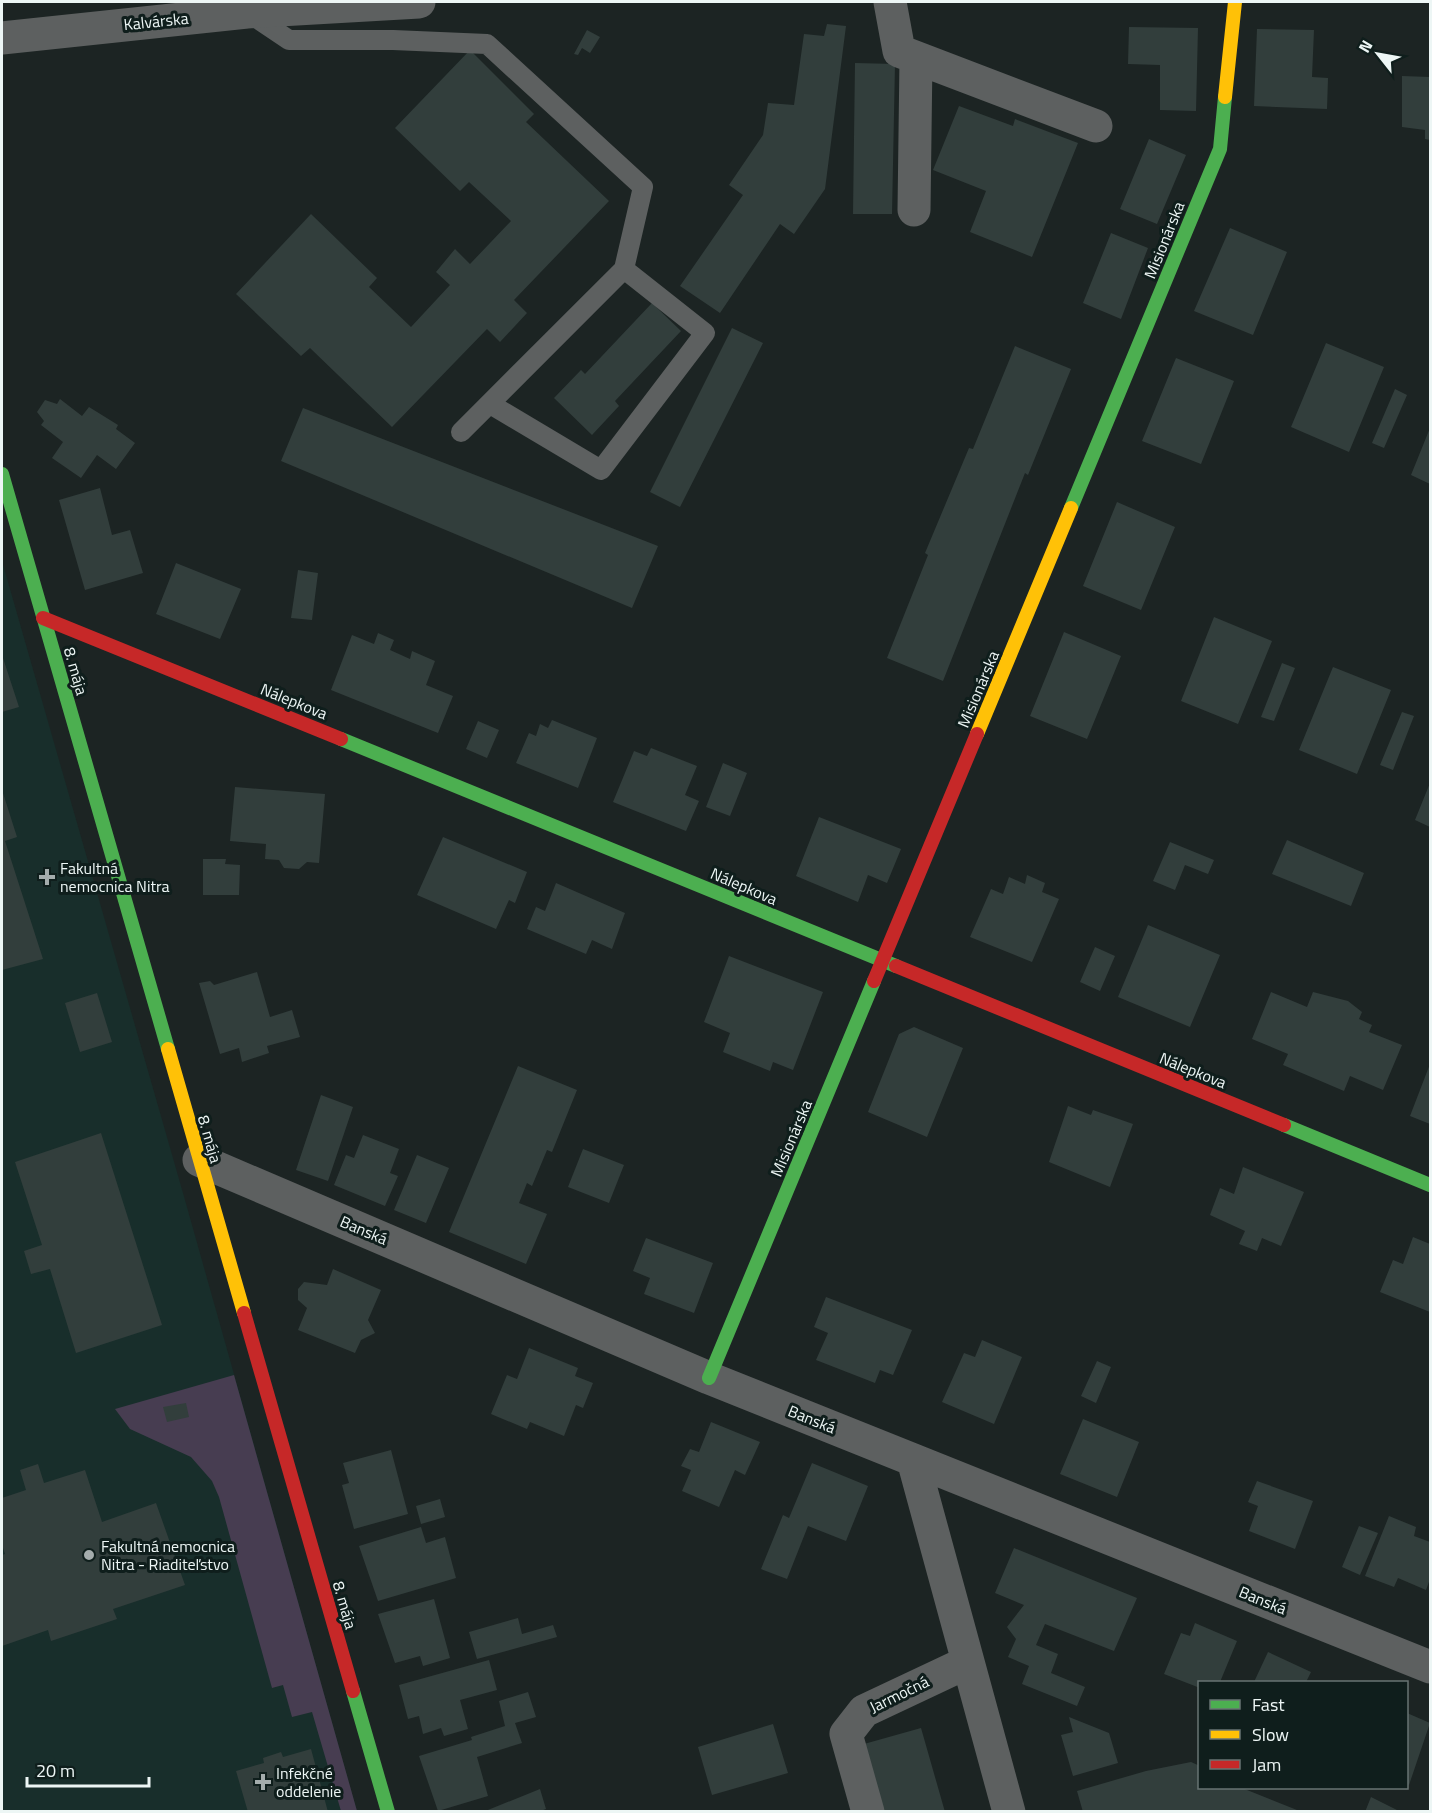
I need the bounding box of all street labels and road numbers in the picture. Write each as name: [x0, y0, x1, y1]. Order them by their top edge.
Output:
street label: Kalvárska: [122, 6, 190, 36]
street label: Misionárska: [1138, 198, 1190, 282]
street label: 8. mája: [58, 644, 94, 698]
street label: Misionárska: [951, 647, 1005, 731]
street label: Nálepkova: [257, 677, 331, 725]
street label: Nálepkova: [707, 861, 781, 911]
street label: Nálepkova: [1156, 1046, 1230, 1094]
street label: Misionárska: [764, 1096, 818, 1180]
street label: 8. mája: [192, 1112, 228, 1166]
street label: Banská: [337, 1209, 391, 1251]
street label: Banská: [785, 1399, 839, 1439]
street label: 8. mája: [327, 1578, 363, 1632]
street label: Banská: [1236, 1580, 1290, 1620]
street label: Jarmočná: [865, 1669, 933, 1719]

